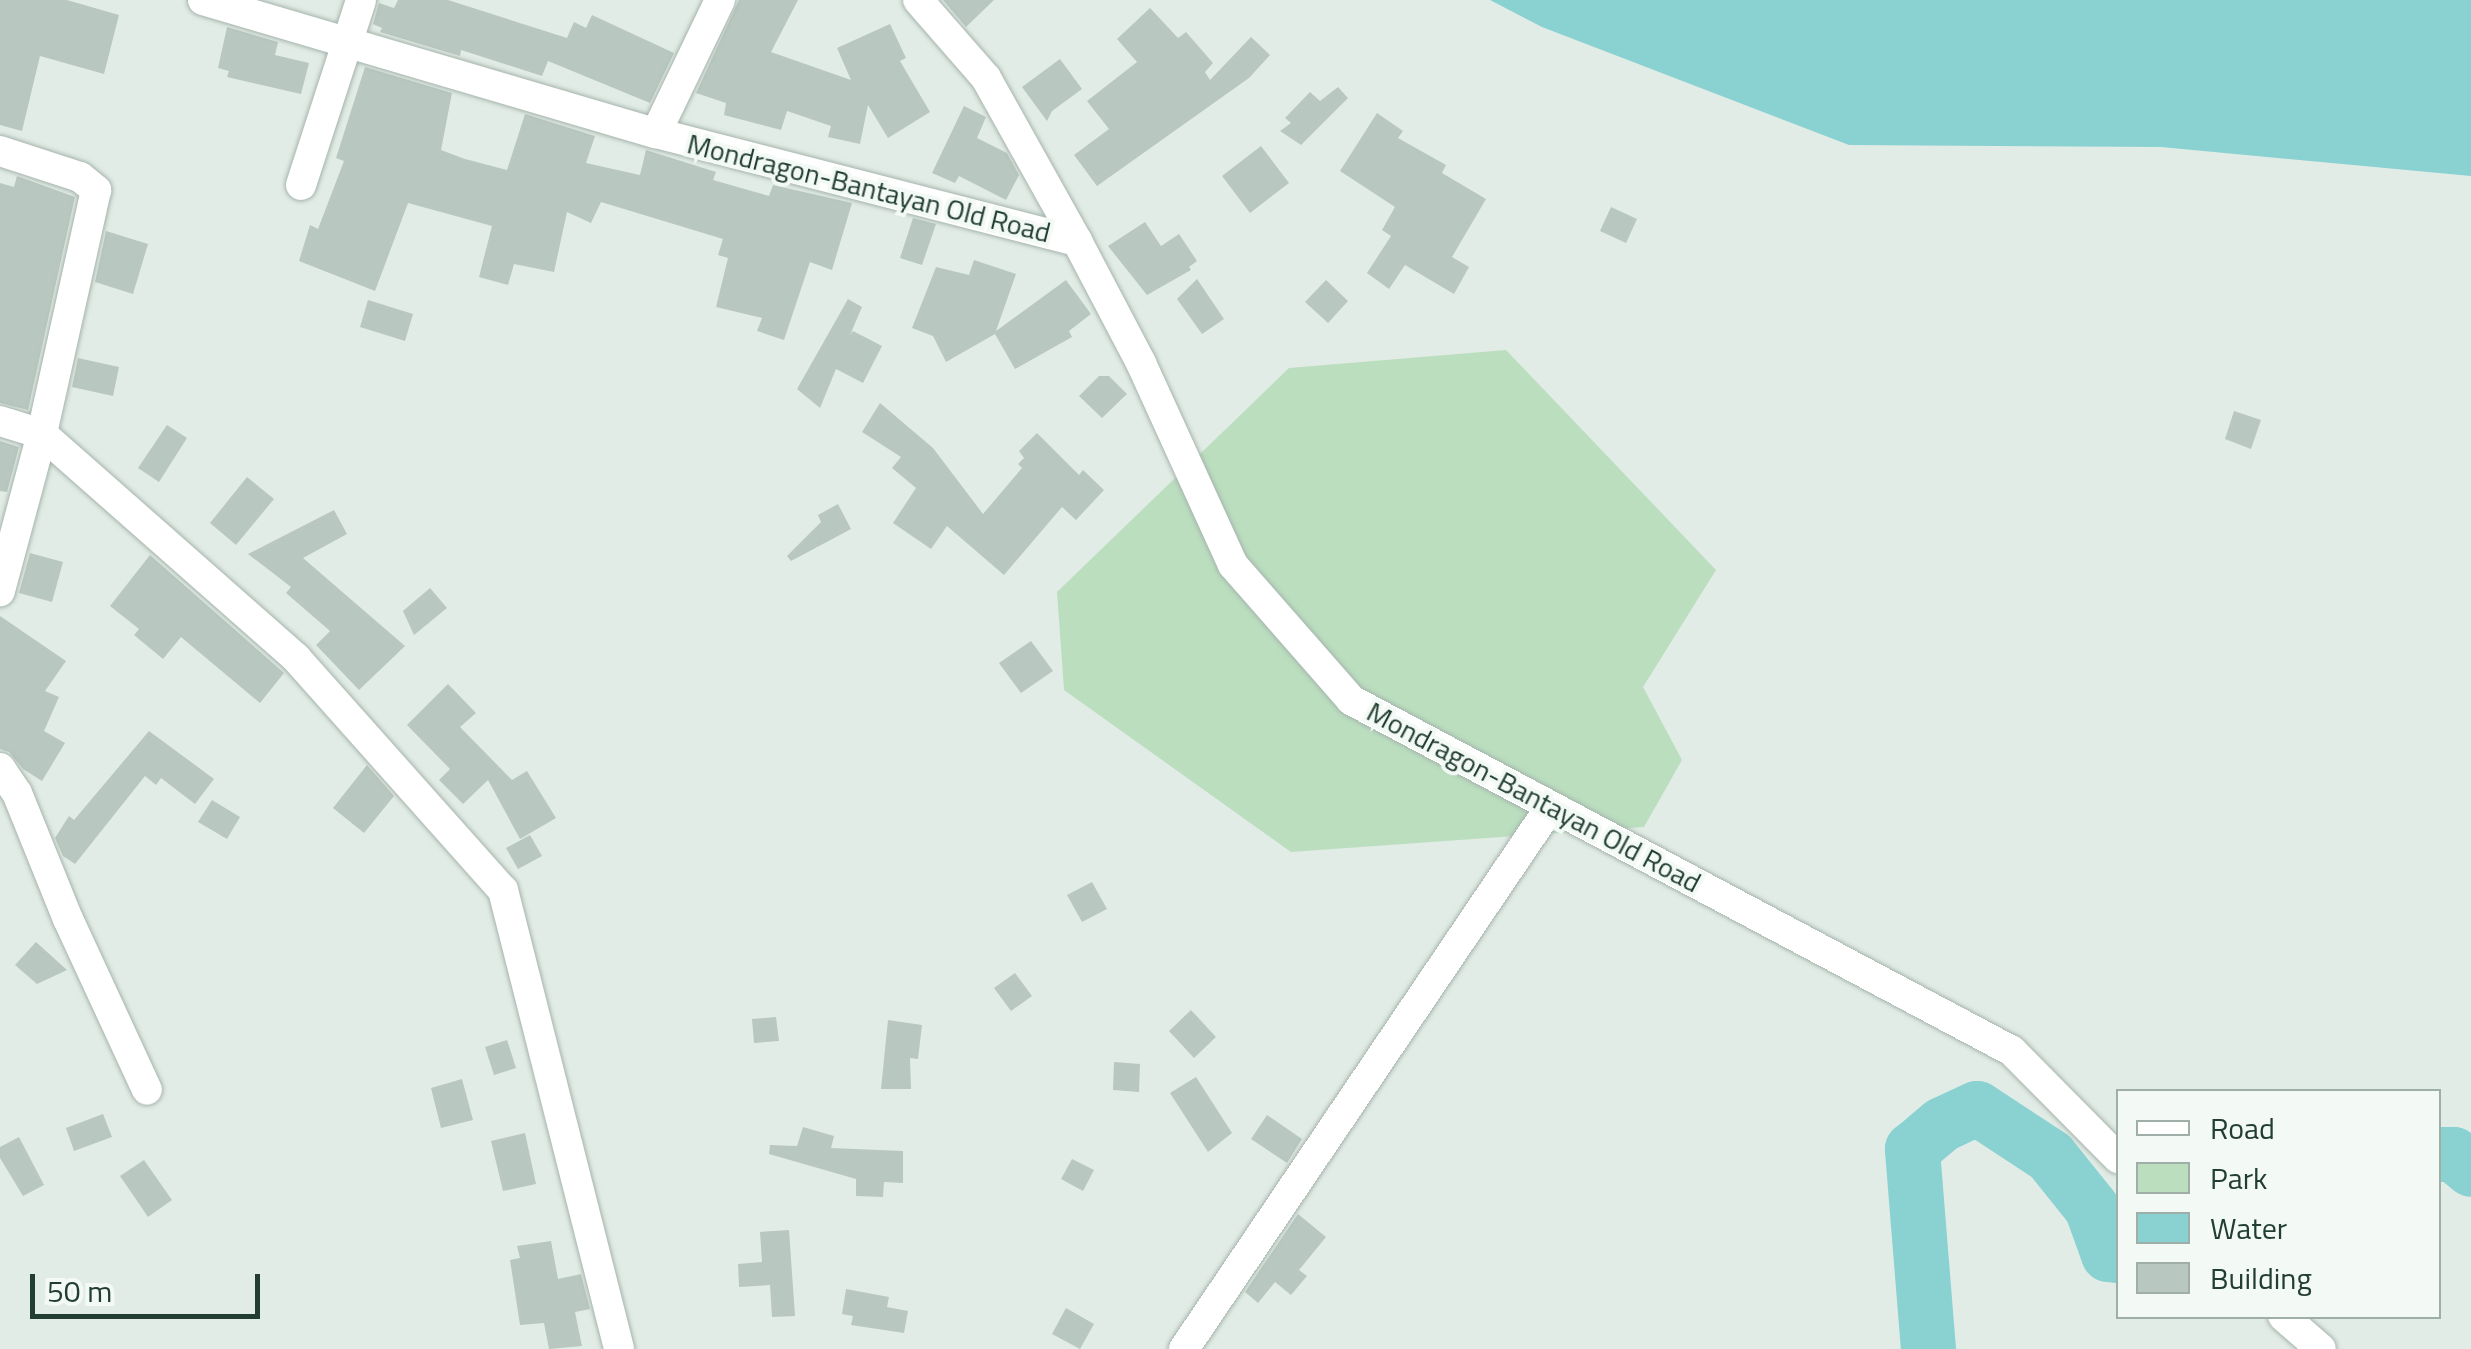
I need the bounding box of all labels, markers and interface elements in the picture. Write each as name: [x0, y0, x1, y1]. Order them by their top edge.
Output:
street label: Mondragon-Bantayan Old Road: [684, 127, 1054, 249]
street label: Mondragon-Bantayan Old Road: [1361, 695, 1707, 899]
legend: [2116, 1089, 2441, 1319]
text: Road: [2210, 1105, 2275, 1151]
text: Park: [2210, 1155, 2267, 1201]
text: Water: [2210, 1205, 2287, 1251]
scale bar: [35, 1254, 265, 1316]
text: Building: [2210, 1255, 2312, 1301]
text: 50 m: [47, 1268, 112, 1314]

